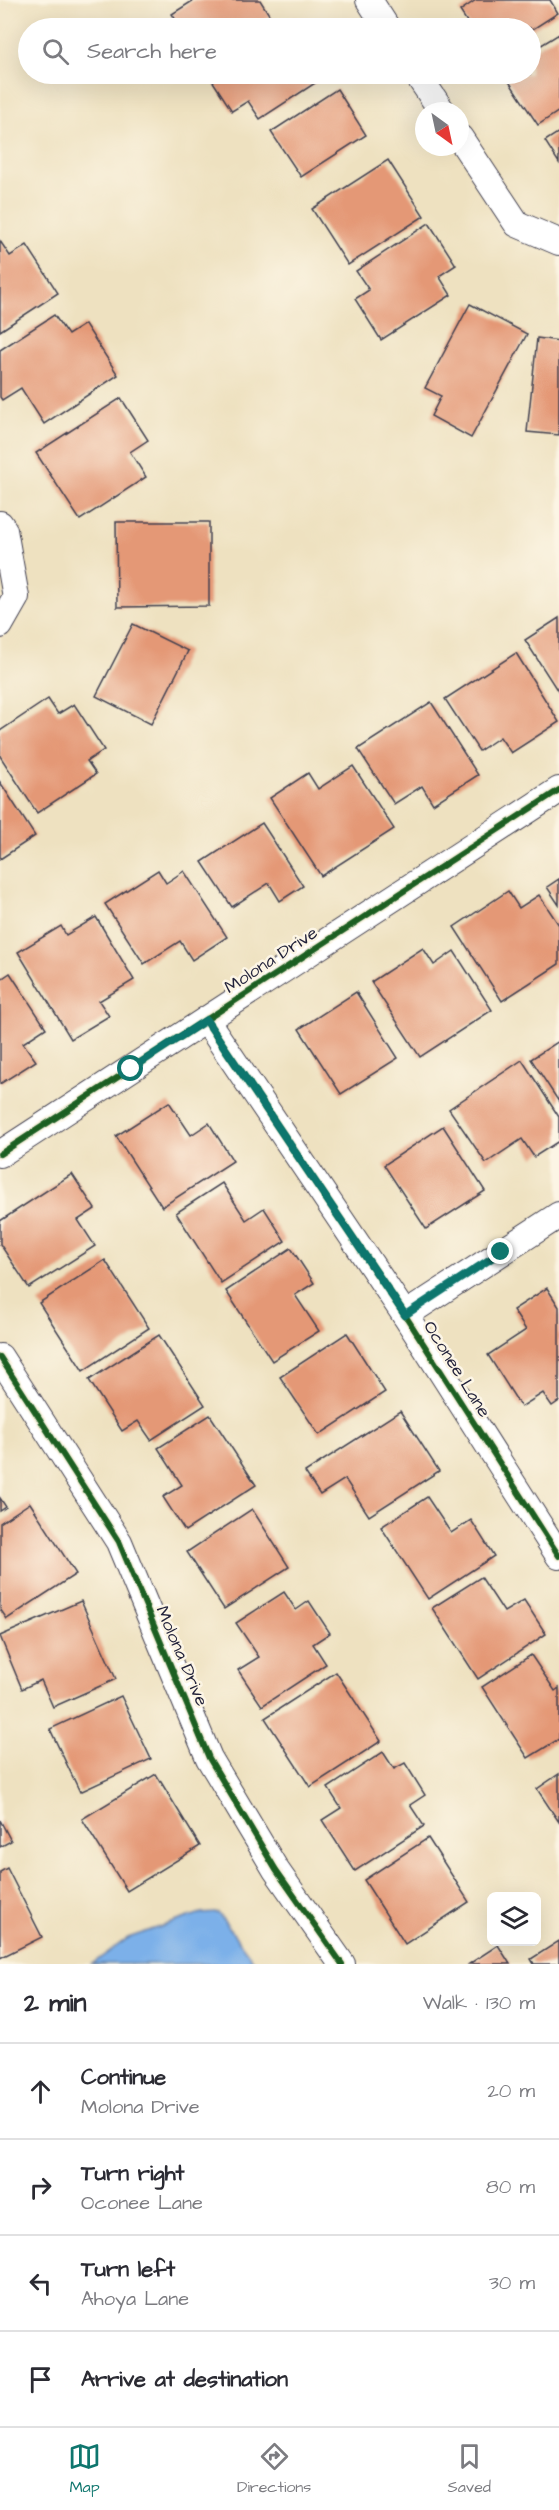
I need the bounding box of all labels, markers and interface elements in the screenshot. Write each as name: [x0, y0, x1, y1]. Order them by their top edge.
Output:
search box: [18, 18, 541, 84]
icon: search: [39, 35, 72, 68]
text: Search here: [87, 36, 217, 67]
north arrow: [415, 102, 469, 156]
street label: Molona Drive: [219, 920, 323, 1000]
route start: [117, 1055, 143, 1081]
route end: [487, 1238, 513, 1264]
street label: Oconee Lane: [417, 1316, 497, 1422]
street label: Molona Drive: [150, 1602, 214, 1710]
map controls: [487, 1892, 541, 1946]
button: layers: [487, 1892, 541, 1946]
text: 2 min: [24, 1985, 86, 2021]
text: Walk · 130 m: [423, 1989, 535, 2017]
text: Continue: [81, 2062, 166, 2093]
icon: ahead: [24, 2075, 57, 2108]
text: 20 m: [487, 2077, 535, 2105]
text: Molona Drive: [81, 2093, 200, 2121]
text: Turn right: [81, 2158, 184, 2189]
icon: right: [24, 2171, 57, 2204]
text: 80 m: [486, 2173, 535, 2201]
text: Oconee Lane: [81, 2189, 203, 2217]
text: Turn left: [81, 2254, 175, 2285]
icon: left: [24, 2267, 57, 2300]
text: 30 m: [489, 2269, 535, 2297]
text: Ahoya Lane: [81, 2285, 189, 2313]
icon: arrive: [24, 2363, 57, 2396]
text: Arrive at destination: [81, 2364, 288, 2395]
tab: Map: [68, 2440, 101, 2498]
tab: Directions: [237, 2440, 311, 2498]
tab: Saved: [447, 2440, 491, 2498]

